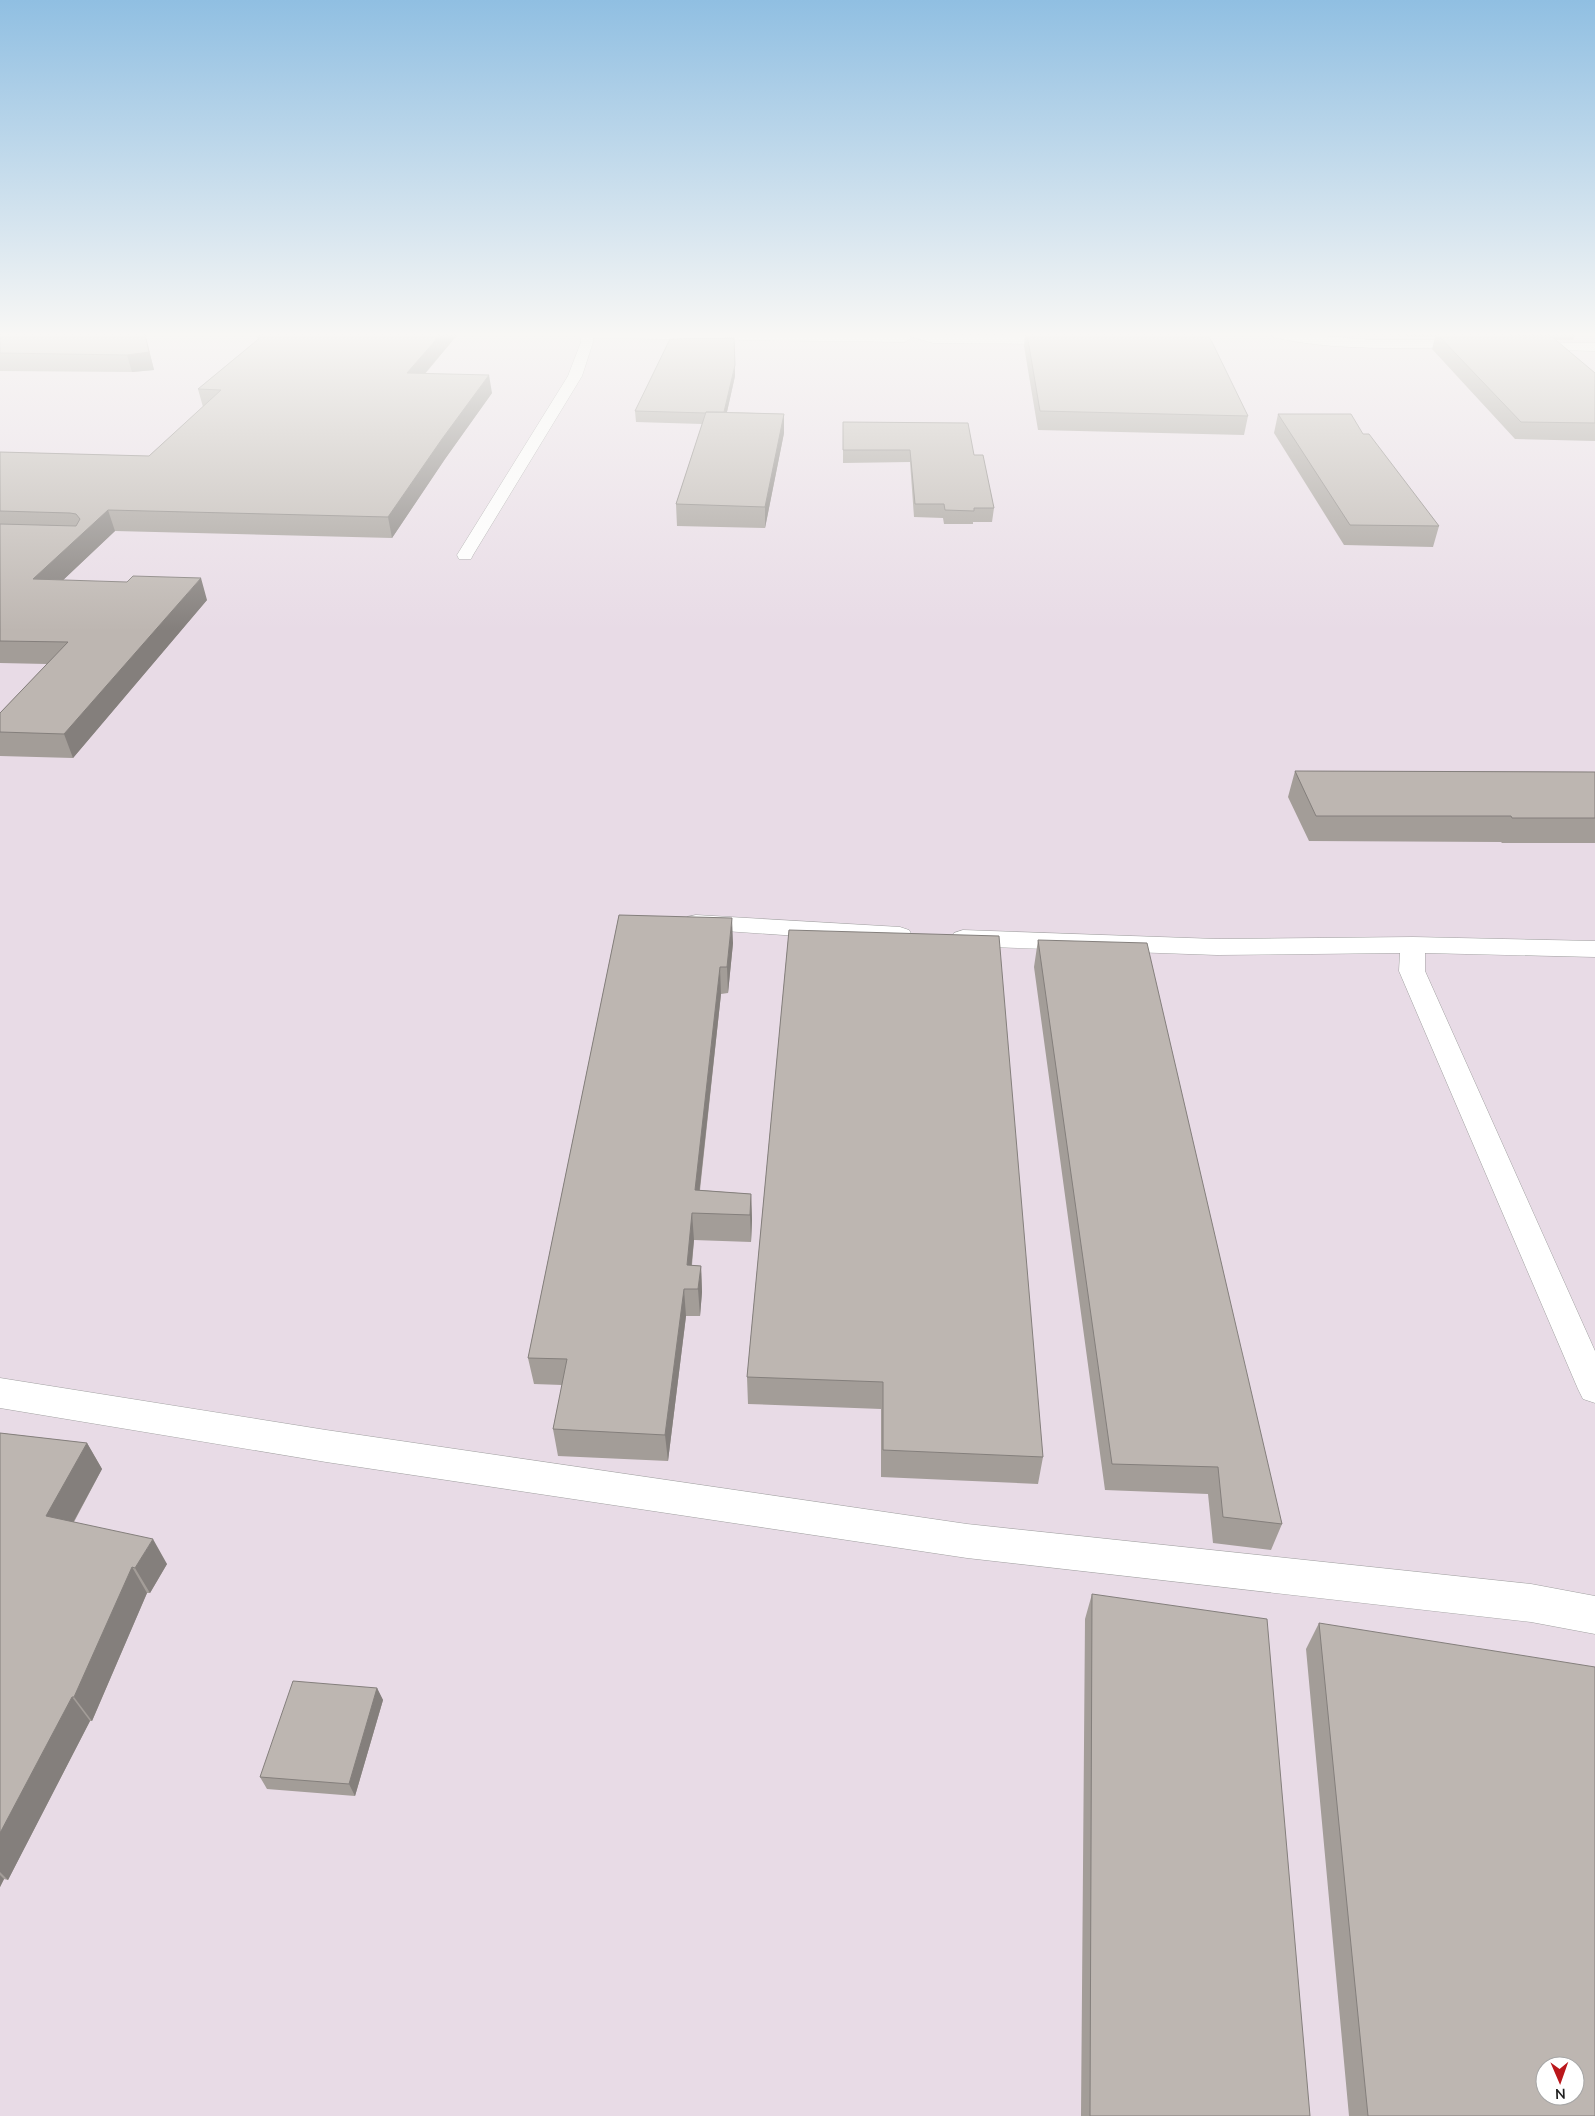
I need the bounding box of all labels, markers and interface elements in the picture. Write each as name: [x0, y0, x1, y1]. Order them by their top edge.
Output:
north arrow: [1535, 2056, 1585, 2106]
text: N: [1555, 2085, 1566, 2103]

